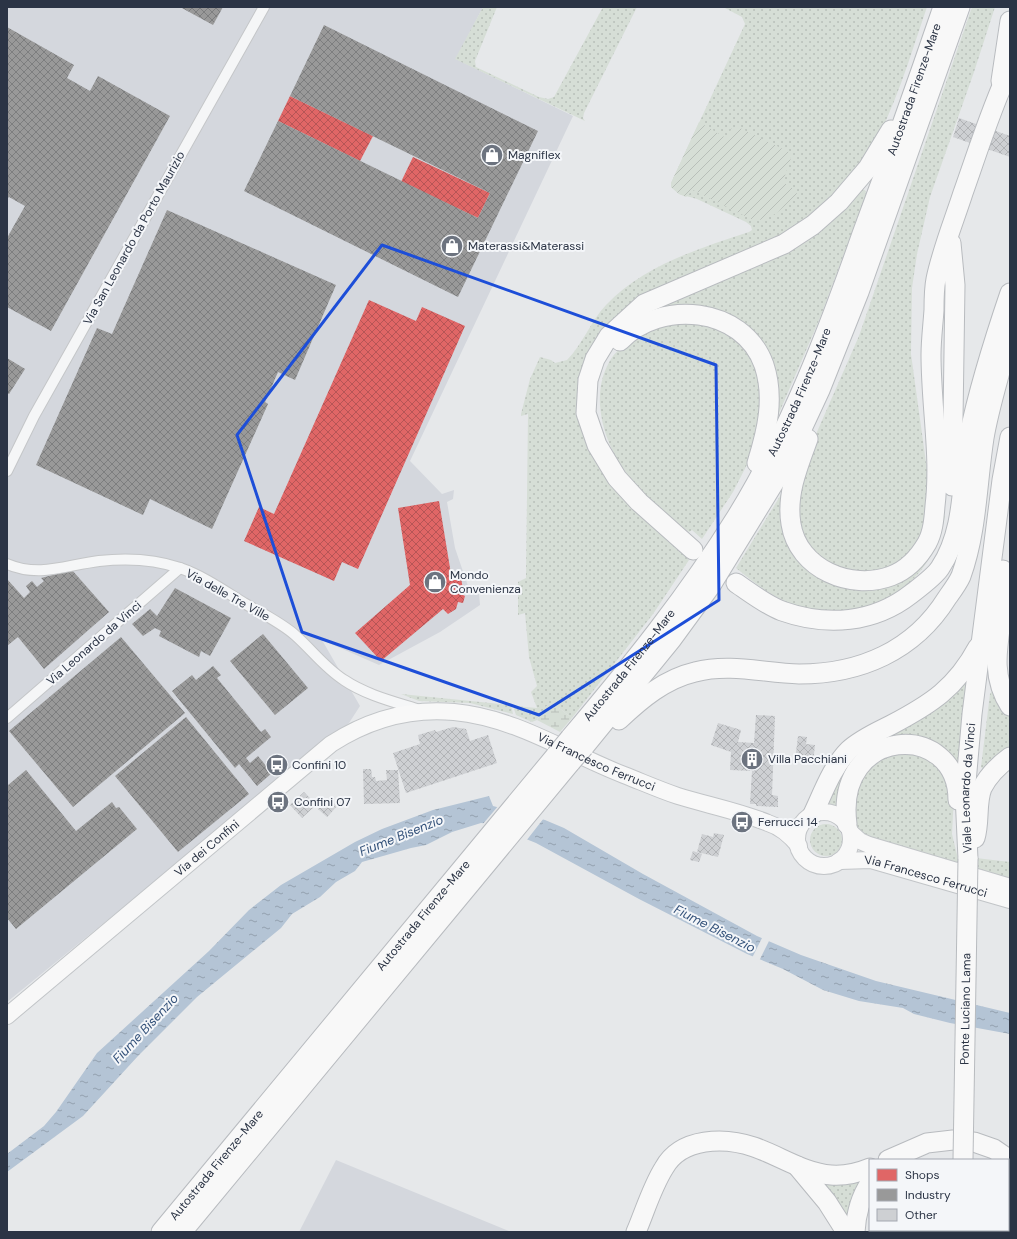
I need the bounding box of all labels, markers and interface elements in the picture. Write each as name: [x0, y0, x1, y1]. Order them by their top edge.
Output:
street label: Autostrada Firenze-Mare: [884, 21, 945, 157]
shop icon: Magniflex: [479, 142, 505, 168]
place label: Magniflex: [508, 147, 560, 163]
street label: Via San Leonardo da Porto Maurizio: [79, 148, 189, 328]
shop icon: Materassi&Materassi: [439, 233, 465, 259]
place label: Materassi&Materassi: [468, 238, 584, 254]
street label: Autostrada Firenze-Mare: [764, 325, 835, 459]
street label: Via delle Tre Ville: [183, 565, 273, 625]
place label: Mondo Convenienza: [450, 567, 521, 597]
shop icon: Mondo Convenienza: [422, 569, 448, 595]
street label: Via Leonardo da Vinci: [43, 597, 145, 689]
street label: Autostrada Firenze-Mare: [580, 606, 679, 724]
street label: Viale Leonardo da Vinci: [957, 722, 979, 854]
street label: Via Francesco Ferrucci: [535, 729, 658, 795]
building icon: Villa Pacchiani: [739, 746, 765, 772]
place label: Villa Pacchiani: [768, 751, 847, 767]
bus stop icon: Confini 10: [264, 752, 290, 778]
place label: Confini 10: [292, 757, 346, 773]
bus stop icon: Confini 07: [265, 789, 291, 815]
place label: Confini 07: [294, 794, 351, 810]
bus stop icon: Ferrucci 14: [729, 809, 755, 835]
water label: Fiume Bisenzio: [357, 811, 446, 860]
place label: Ferrucci 14: [758, 814, 818, 830]
street label: Via dei Confini: [171, 816, 243, 880]
street label: Via Francesco Ferrucci: [864, 852, 989, 901]
street label: Autostrada Firenze-Mare: [373, 857, 474, 974]
water label: Fiume Bisenzio: [671, 901, 759, 956]
street label: Ponte Luciano Lama: [957, 953, 974, 1065]
water label: Fiume Bisenzio: [109, 990, 182, 1067]
street label: Autostrada Firenze-Mare: [166, 1106, 267, 1224]
legend: [869, 1159, 1009, 1231]
text: Shops: [905, 1167, 940, 1183]
text: Industry: [905, 1187, 951, 1203]
text: Other: [905, 1207, 938, 1223]

